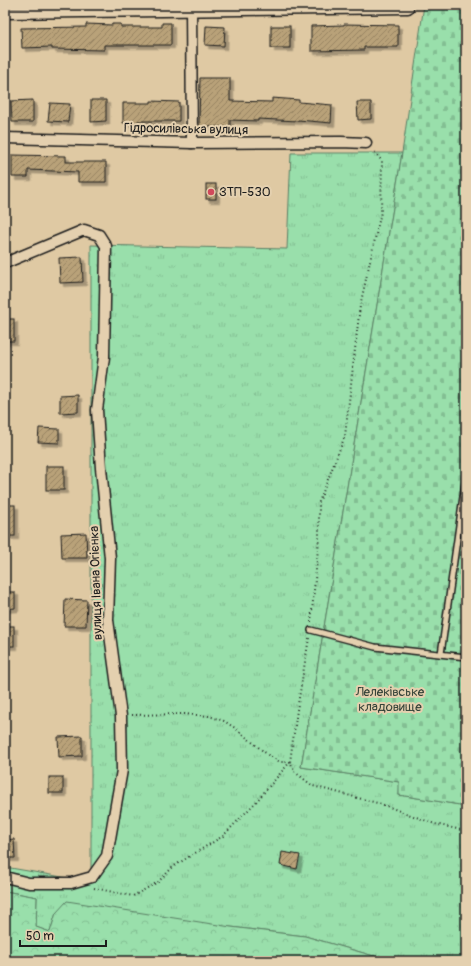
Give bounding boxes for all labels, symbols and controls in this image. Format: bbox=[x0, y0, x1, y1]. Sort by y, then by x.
street label: Гідросилівська вулиця bbox=[124, 120, 248, 138]
place label: ЗТП-530 bbox=[219, 184, 271, 200]
marker: ЗТП-530 bbox=[206, 187, 216, 197]
street label: вулиця Івана Огієнка bbox=[86, 526, 106, 640]
park label: Лелеківське кладовище bbox=[355, 684, 425, 715]
scale bar bbox=[20, 922, 106, 948]
text: 50 m bbox=[26, 929, 54, 944]

